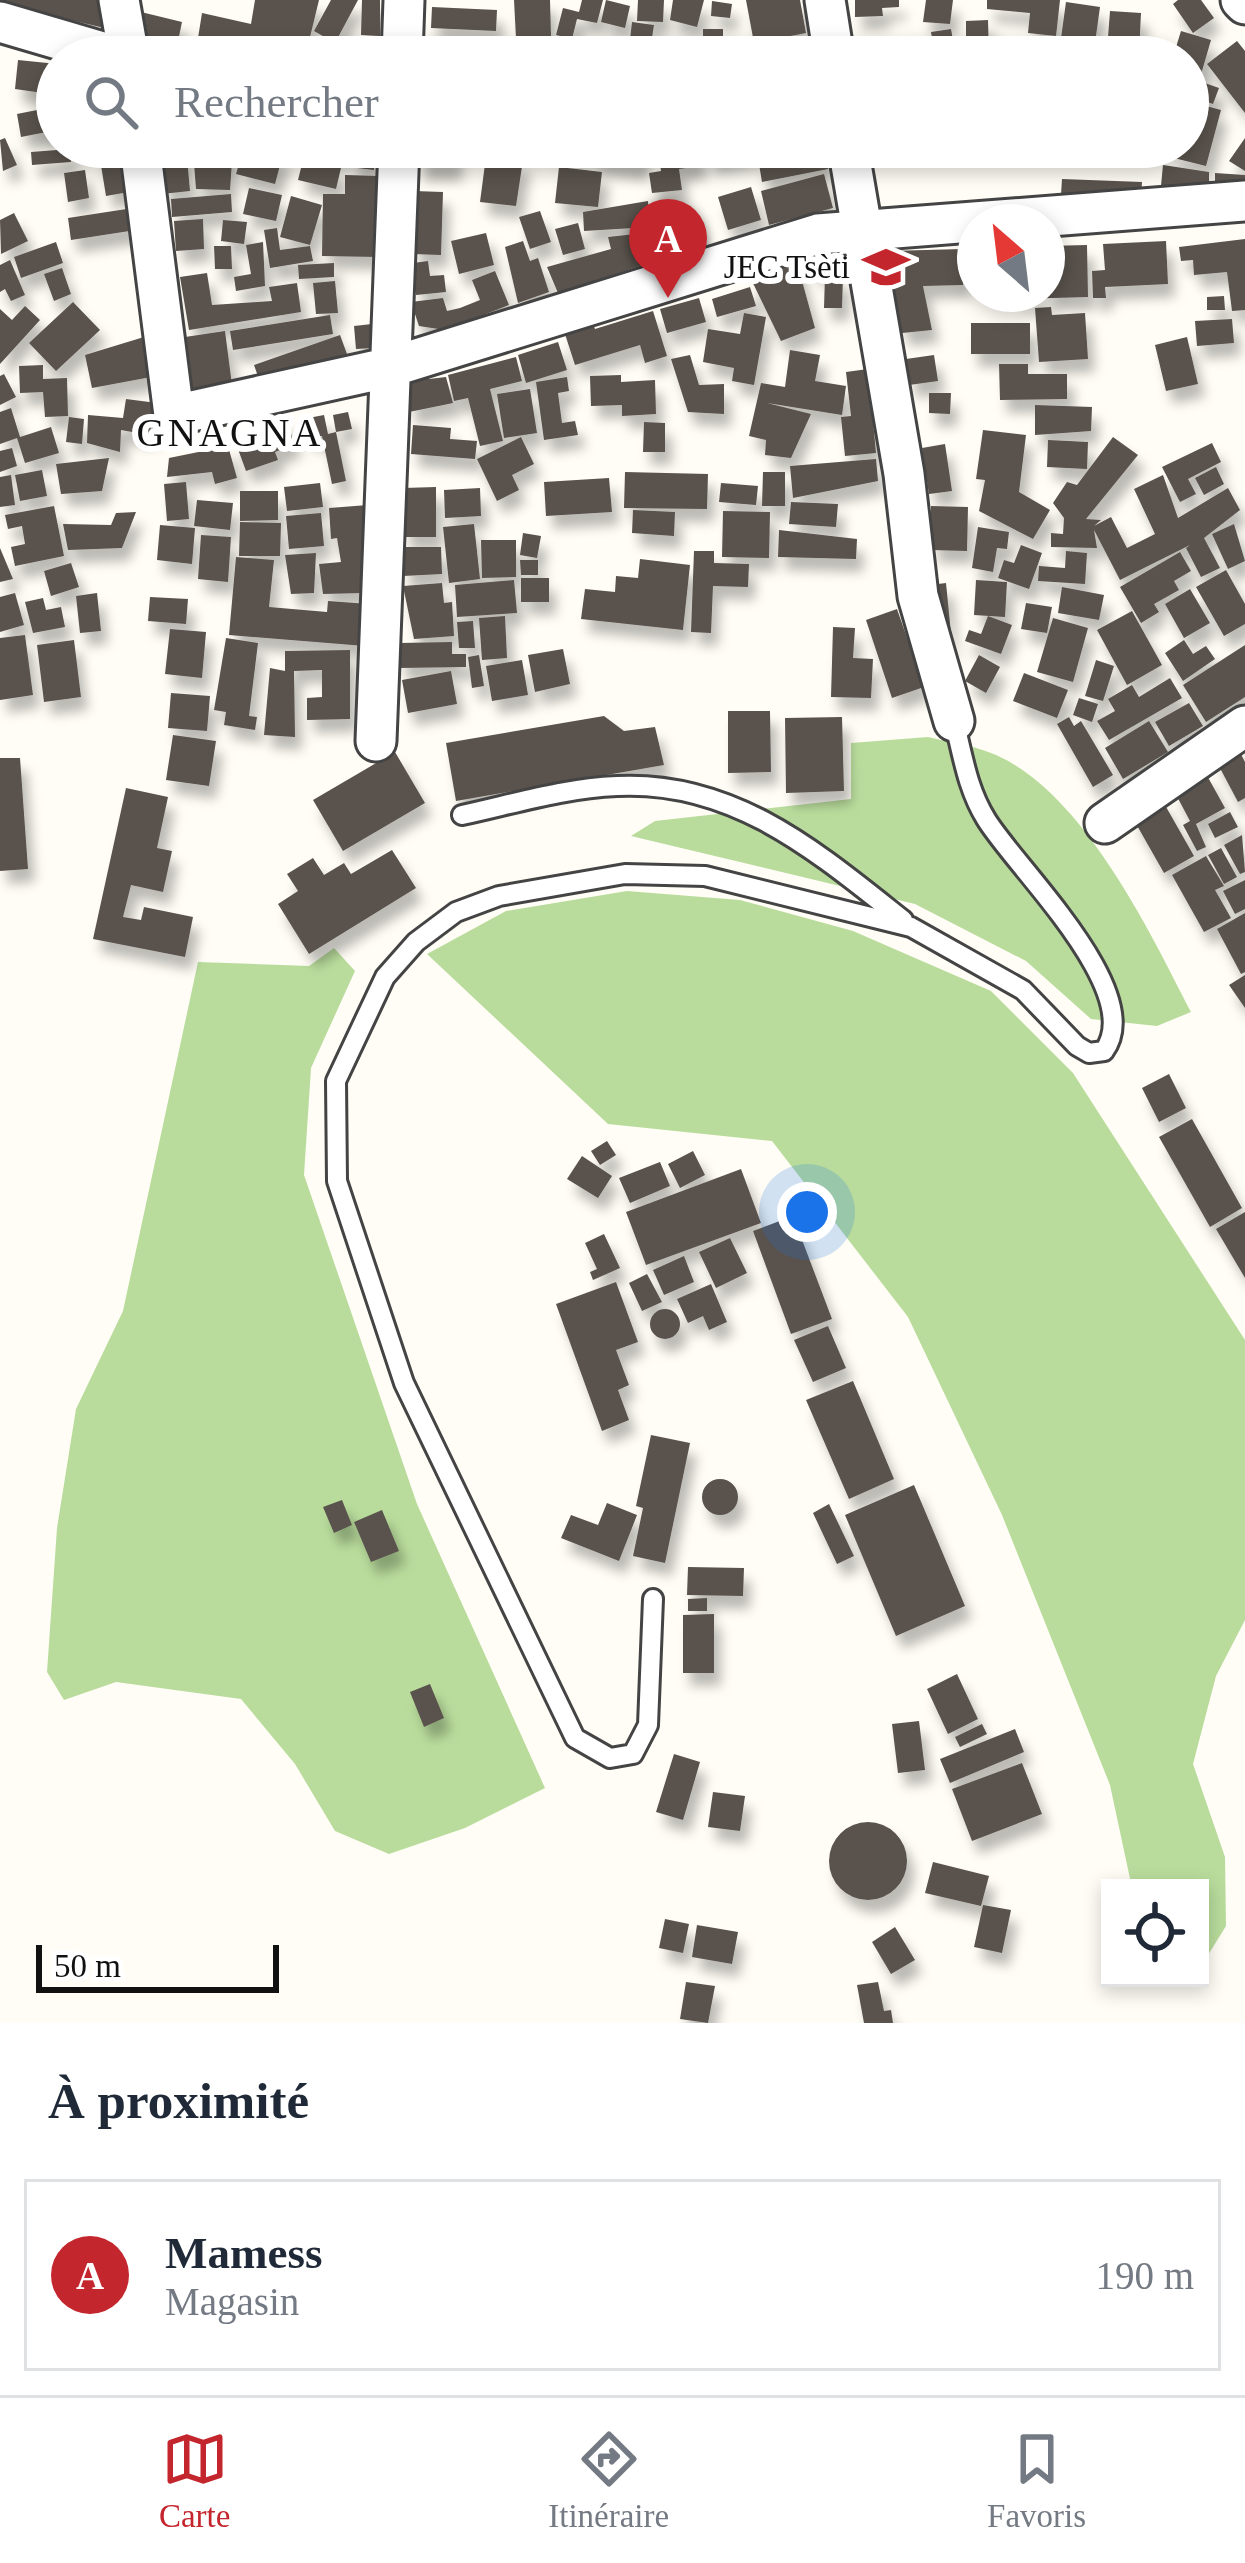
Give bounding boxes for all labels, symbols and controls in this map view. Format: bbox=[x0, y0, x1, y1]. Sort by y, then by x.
search box bbox=[36, 36, 1209, 168]
icon: search bbox=[78, 69, 144, 135]
text: Rechercher bbox=[174, 77, 379, 127]
pin: A bbox=[629, 199, 707, 298]
north arrow bbox=[957, 204, 1065, 312]
school or university icon: JEC Tsèti bbox=[861, 242, 911, 292]
place label: JEC Tsèti bbox=[724, 249, 850, 285]
district label: GNAGNA bbox=[137, 411, 324, 454]
your location bbox=[777, 1182, 837, 1242]
map controls bbox=[1101, 1879, 1209, 1987]
button: locate bbox=[1101, 1879, 1209, 1987]
scale bar bbox=[36, 1939, 279, 1992]
text: 50 m bbox=[54, 1948, 121, 1984]
text: À proximité bbox=[48, 2073, 309, 2129]
text: Mamess bbox=[165, 2228, 322, 2278]
text: A bbox=[76, 2254, 104, 2297]
text: 190 m bbox=[1095, 2254, 1194, 2297]
text: Magasin bbox=[165, 2280, 299, 2323]
tab: Carte bbox=[159, 2426, 230, 2535]
tab: Itinéraire bbox=[548, 2426, 669, 2535]
tab: Favoris bbox=[987, 2426, 1086, 2535]

